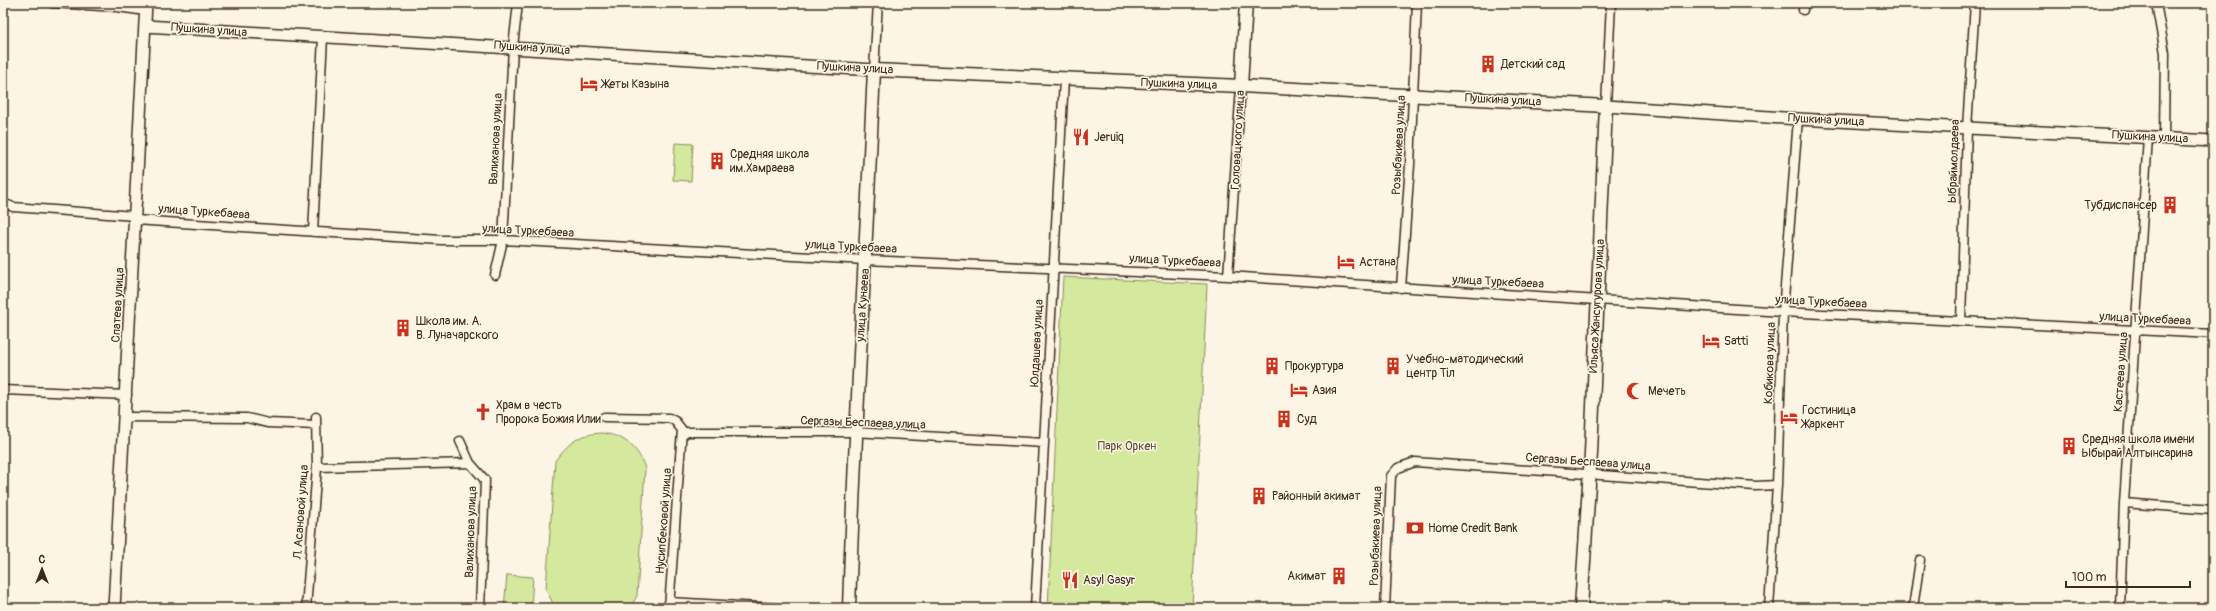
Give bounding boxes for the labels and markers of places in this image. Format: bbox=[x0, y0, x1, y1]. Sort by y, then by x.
building icon: Детский сад bbox=[1478, 54, 1498, 74]
place label: Детский сад bbox=[1500, 57, 1566, 72]
hotel icon: Жеты Казына bbox=[579, 74, 599, 94]
place label: Жеты Казына bbox=[600, 77, 669, 92]
restaurant icon: Jeruiq bbox=[1071, 127, 1091, 147]
place label: Jeruiq bbox=[1094, 130, 1124, 145]
place label: Средняя школа им.Хамраева bbox=[730, 147, 810, 176]
building icon: Средняя школа им.Хамраева bbox=[707, 151, 727, 171]
building icon: Тубдиспансер bbox=[2160, 195, 2180, 215]
place label: Тубдиспансер bbox=[2084, 198, 2157, 213]
hotel icon: Астана bbox=[1336, 252, 1356, 272]
place label: Астана bbox=[1359, 255, 1396, 270]
place label: Школа им. А. В. Луначарского bbox=[416, 314, 499, 343]
building icon: Школа им. А. В. Луначарского bbox=[393, 318, 413, 338]
hotel icon: Satti bbox=[1701, 331, 1721, 351]
place label: Satti bbox=[1724, 334, 1748, 349]
place label: Учебно-матодический центр Тіл bbox=[1406, 352, 1524, 381]
building icon: Прокуртура bbox=[1262, 356, 1282, 376]
building icon: Учебно-матодический центр Тіл bbox=[1383, 356, 1403, 376]
place label: Прокуртура bbox=[1285, 359, 1344, 374]
hotel icon: Азия bbox=[1289, 380, 1309, 400]
mosque icon: Мечеть bbox=[1625, 381, 1645, 401]
place label: Азия bbox=[1312, 383, 1337, 398]
place label: Мечеть bbox=[1648, 384, 1686, 399]
place label: Храм в честь Пророка Божия Илии bbox=[496, 398, 602, 427]
church icon: Храм в честь Пророка Божия Илии bbox=[473, 402, 493, 422]
place label: Гостиница Жаркент bbox=[1800, 403, 1856, 432]
hotel icon: Гостиница Жаркент bbox=[1779, 407, 1799, 427]
building icon: Суд bbox=[1274, 409, 1294, 429]
place label: Суд bbox=[1297, 412, 1318, 427]
place label: Средняя школа имени Ыбырай Алтынсарина bbox=[2082, 432, 2195, 461]
building icon: Средняя школа имени Ыбырай Алтынсарина bbox=[2059, 436, 2079, 456]
building icon: Районный акимат bbox=[1249, 486, 1269, 506]
place label: Районный акимат bbox=[1272, 489, 1360, 504]
bank icon: Home Credit Bank bbox=[1405, 518, 1425, 538]
place label: Home Credit Bank bbox=[1428, 521, 1518, 536]
building icon: Акимат bbox=[1329, 566, 1349, 586]
place label: Акимат bbox=[1287, 569, 1326, 584]
restaurant icon: Asyl Gasyr bbox=[1060, 570, 1080, 590]
place label: Asyl Gasyr bbox=[1083, 573, 1136, 588]

